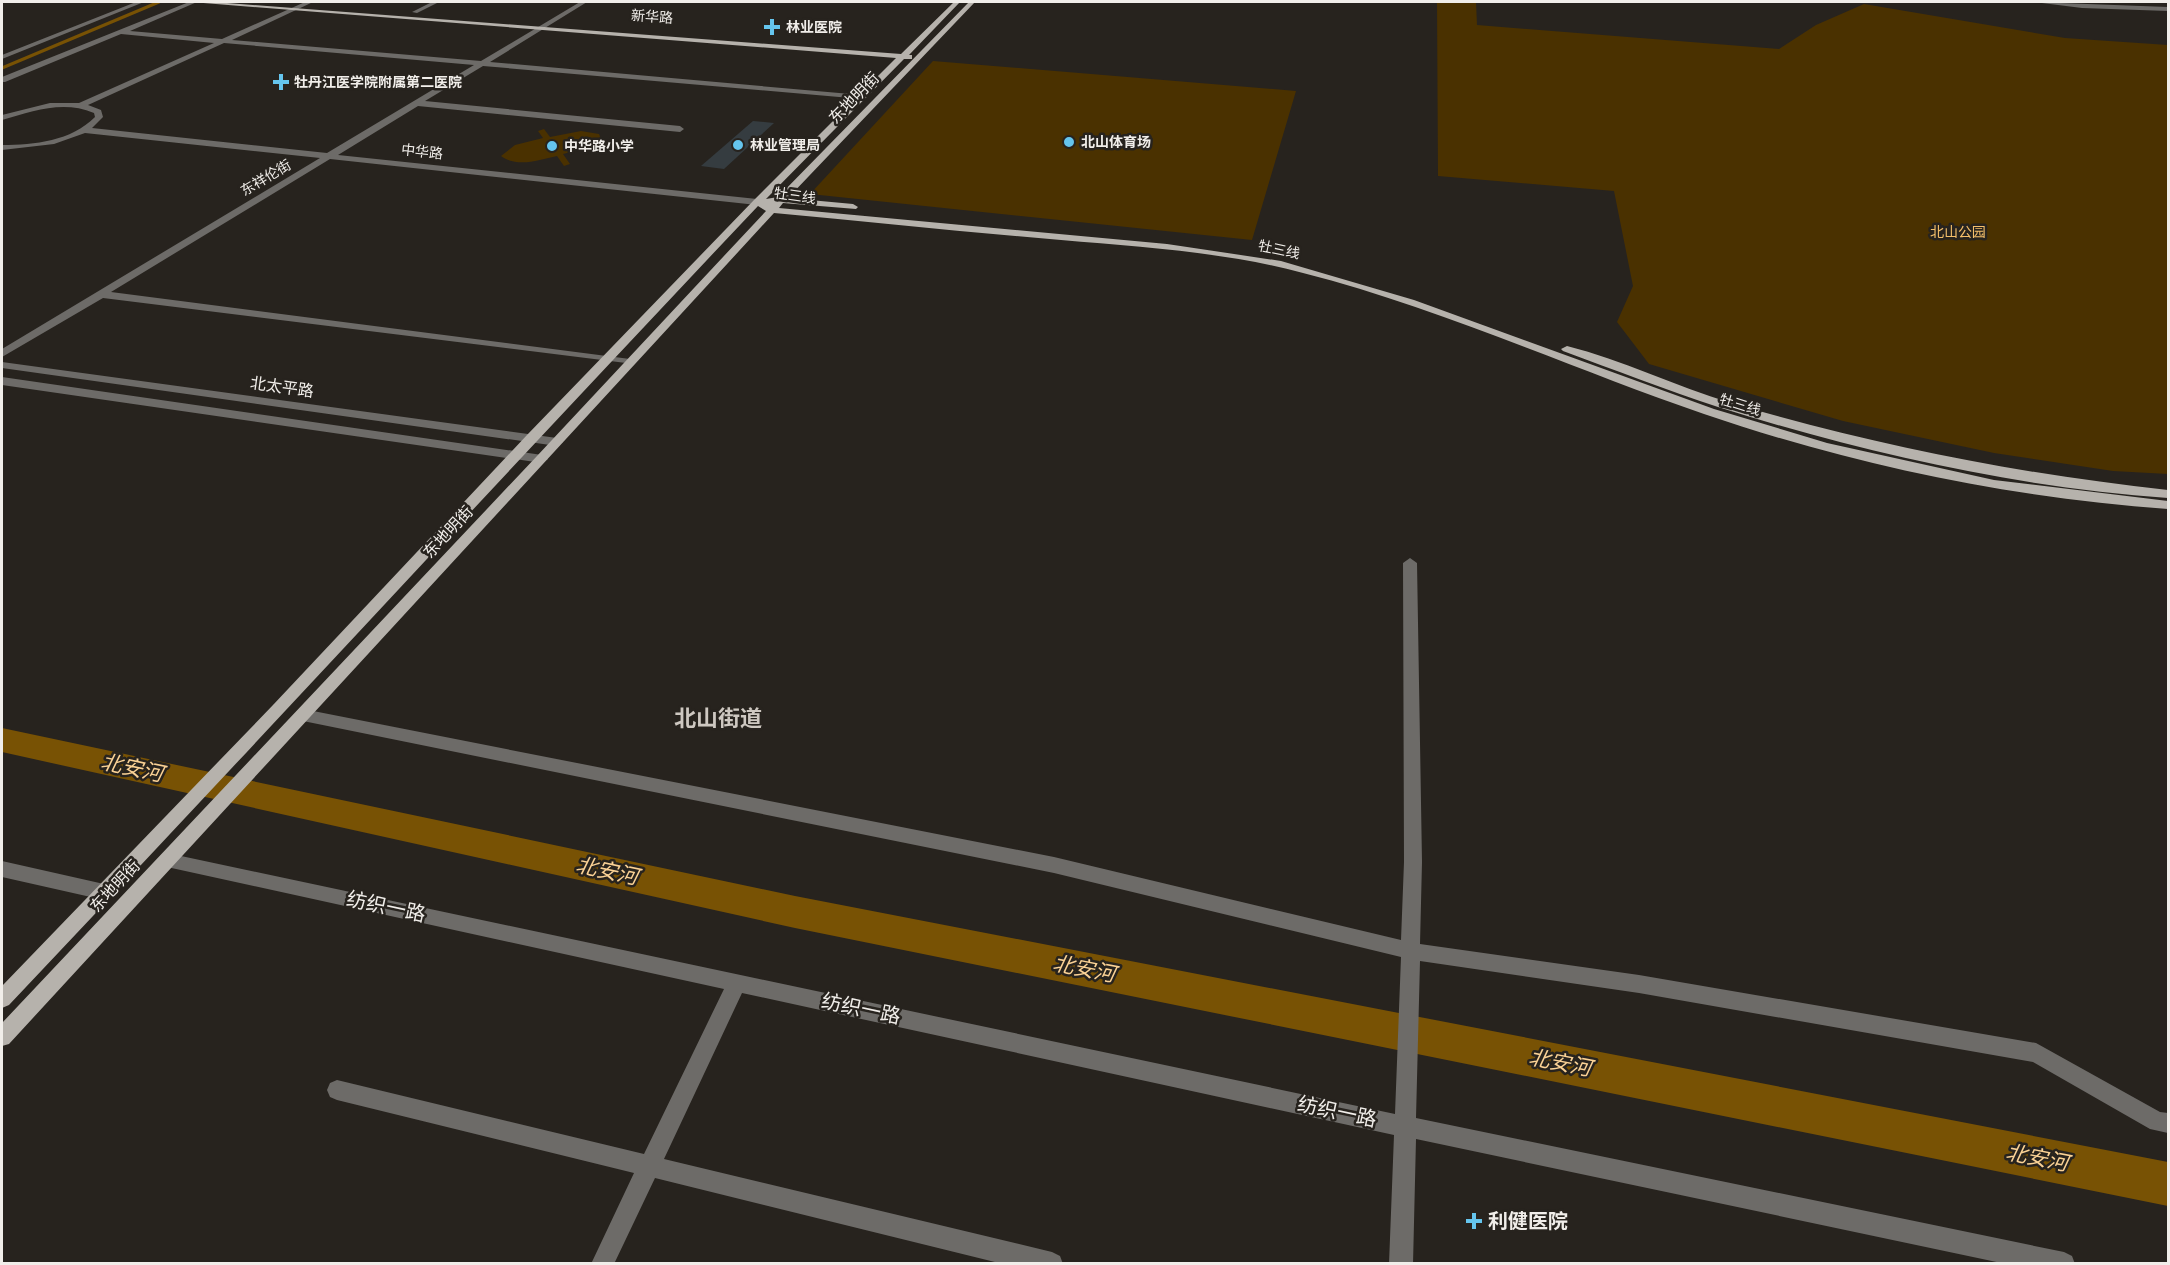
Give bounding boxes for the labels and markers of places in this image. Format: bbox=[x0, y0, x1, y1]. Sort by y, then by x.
marker: 林业医院 bbox=[763, 18, 781, 36]
place label: 林业医院 bbox=[786, 19, 842, 36]
marker: 牡丹江医学院附属第二医院 bbox=[272, 73, 290, 91]
place label: 牡丹江医学院附属第二医院 bbox=[294, 74, 462, 91]
place label: 北山体育场 bbox=[1081, 134, 1151, 151]
marker: 北山体育场 bbox=[1062, 135, 1076, 149]
place label: 林业管理局 bbox=[750, 137, 820, 154]
place label: 中华路小学 bbox=[564, 138, 634, 155]
marker: 林业管理局 bbox=[731, 138, 745, 152]
marker: 中华路小学 bbox=[545, 139, 559, 153]
place label: 利健医院 bbox=[1488, 1210, 1568, 1233]
marker: 利健医院 bbox=[1465, 1212, 1483, 1230]

